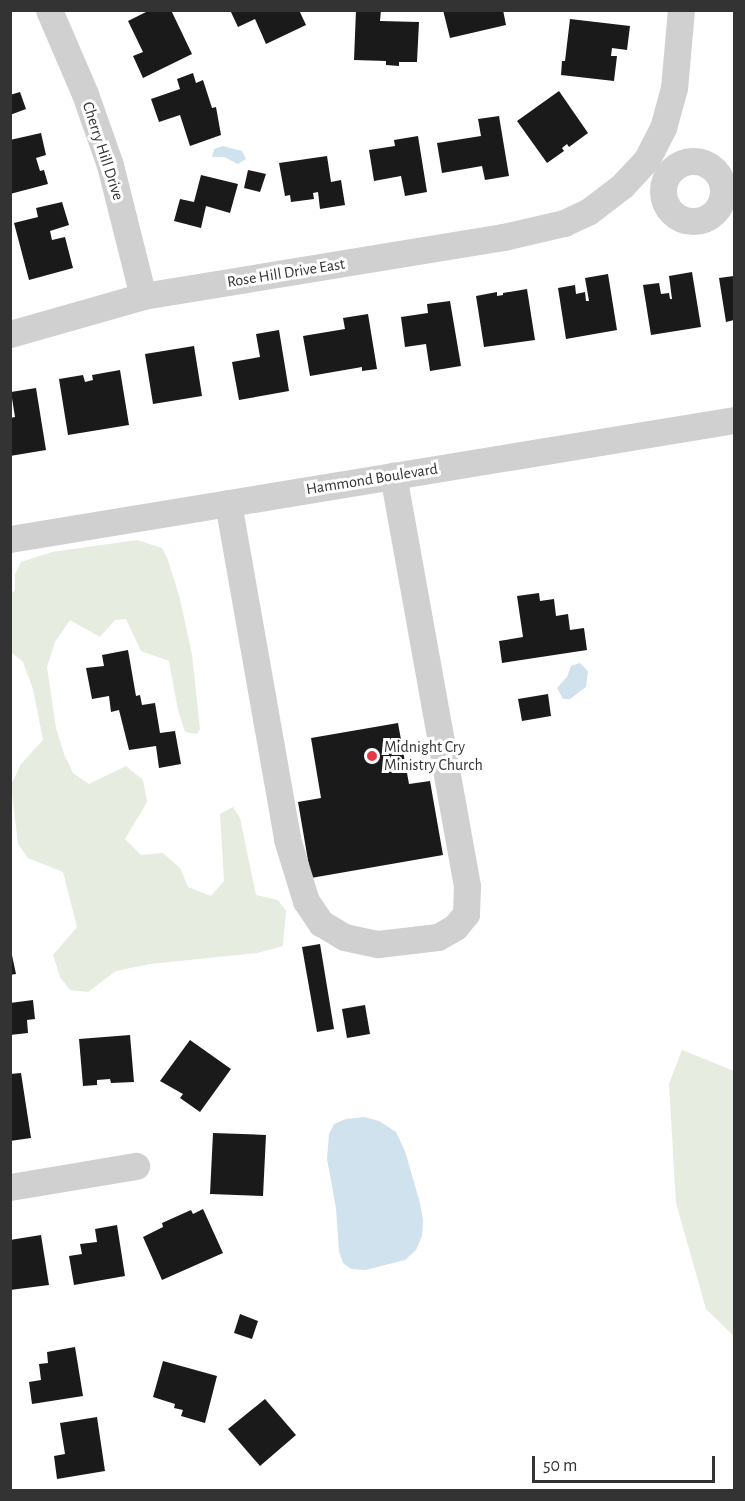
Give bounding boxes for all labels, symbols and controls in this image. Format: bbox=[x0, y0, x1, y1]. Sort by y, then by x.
street label: Cherry Hill Drive bbox=[78, 99, 128, 203]
street label: Rose Hill Drive East bbox=[226, 254, 346, 292]
street label: Hammond Boulevard bbox=[305, 459, 439, 499]
place label: Midnight Cry Ministry Church bbox=[384, 737, 483, 775]
marker: Midnight Cry Ministry Church bbox=[365, 749, 379, 763]
scale bar bbox=[535, 1444, 718, 1482]
text: 50 m bbox=[543, 1457, 577, 1475]

